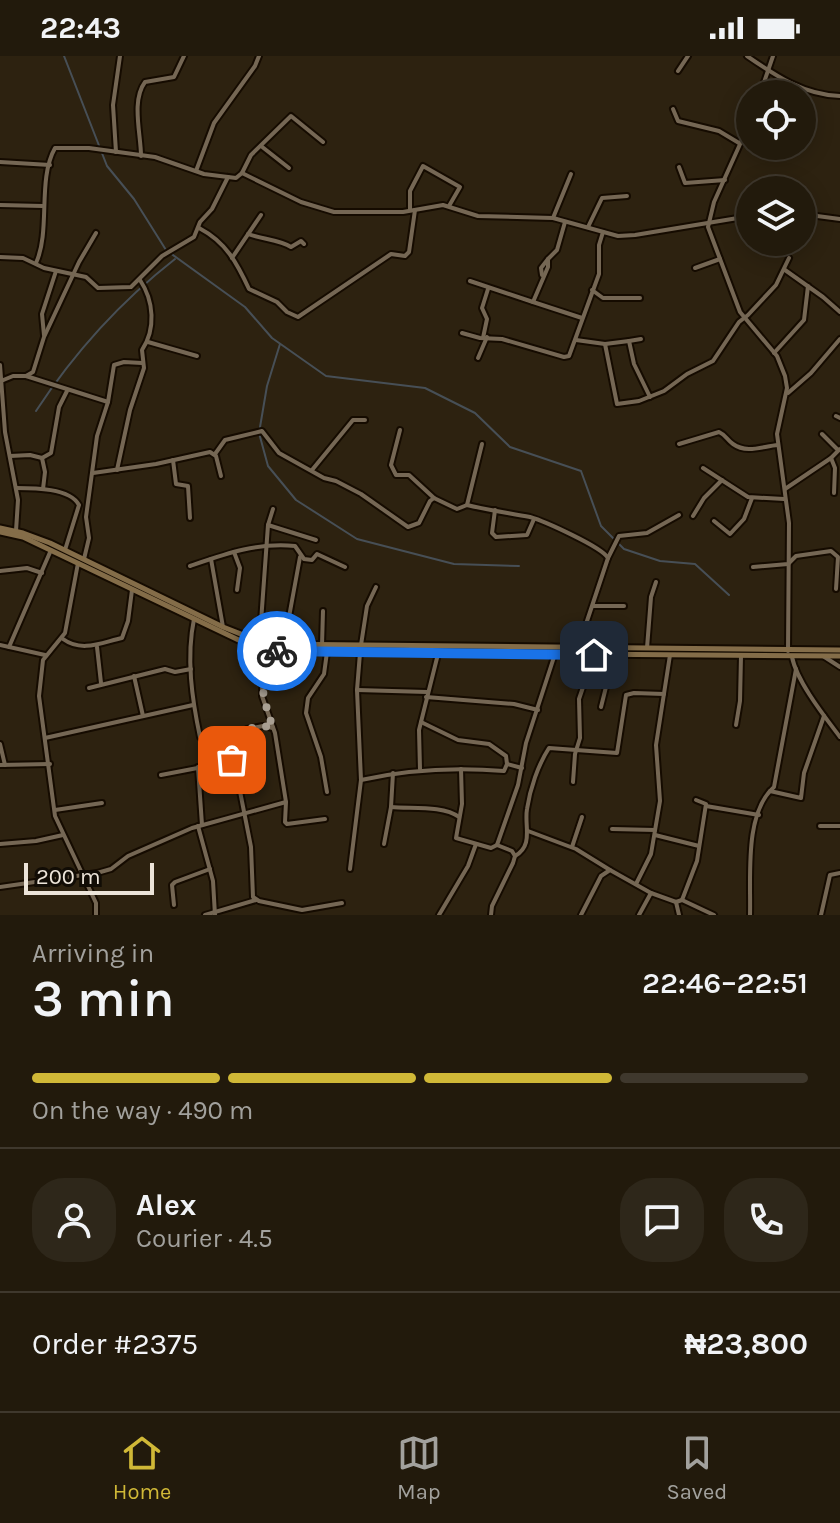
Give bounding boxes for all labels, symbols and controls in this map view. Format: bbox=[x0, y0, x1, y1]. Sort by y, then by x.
text: 22:43 bbox=[40, 10, 121, 46]
map controls bbox=[736, 80, 816, 256]
button: locate bbox=[736, 80, 816, 160]
button: layers bbox=[736, 176, 816, 256]
courier bbox=[237, 611, 317, 691]
pin bbox=[560, 621, 628, 689]
icon: bike bbox=[255, 629, 299, 673]
icon: home bbox=[572, 633, 616, 677]
pin bbox=[198, 726, 266, 794]
icon: bag bbox=[210, 738, 254, 782]
scale bar bbox=[24, 859, 154, 895]
text: 200 m bbox=[36, 864, 101, 890]
text: Arriving in bbox=[32, 938, 154, 969]
text: 22:46–22:51 bbox=[642, 965, 808, 1001]
text: 3 min bbox=[32, 968, 175, 1029]
text: On the way · 490 m bbox=[32, 1095, 253, 1126]
button: person bbox=[32, 1178, 116, 1262]
button: chat bbox=[620, 1178, 704, 1262]
button: phone bbox=[724, 1178, 808, 1262]
text: Alex bbox=[136, 1187, 196, 1223]
text: Courier · 4.5 bbox=[136, 1223, 273, 1254]
text: Order #2375 bbox=[32, 1326, 198, 1362]
text: ₦23,800 bbox=[685, 1326, 808, 1362]
tab: Home bbox=[113, 1431, 171, 1505]
tab: Map bbox=[397, 1431, 441, 1505]
tab: Saved bbox=[666, 1431, 727, 1505]

